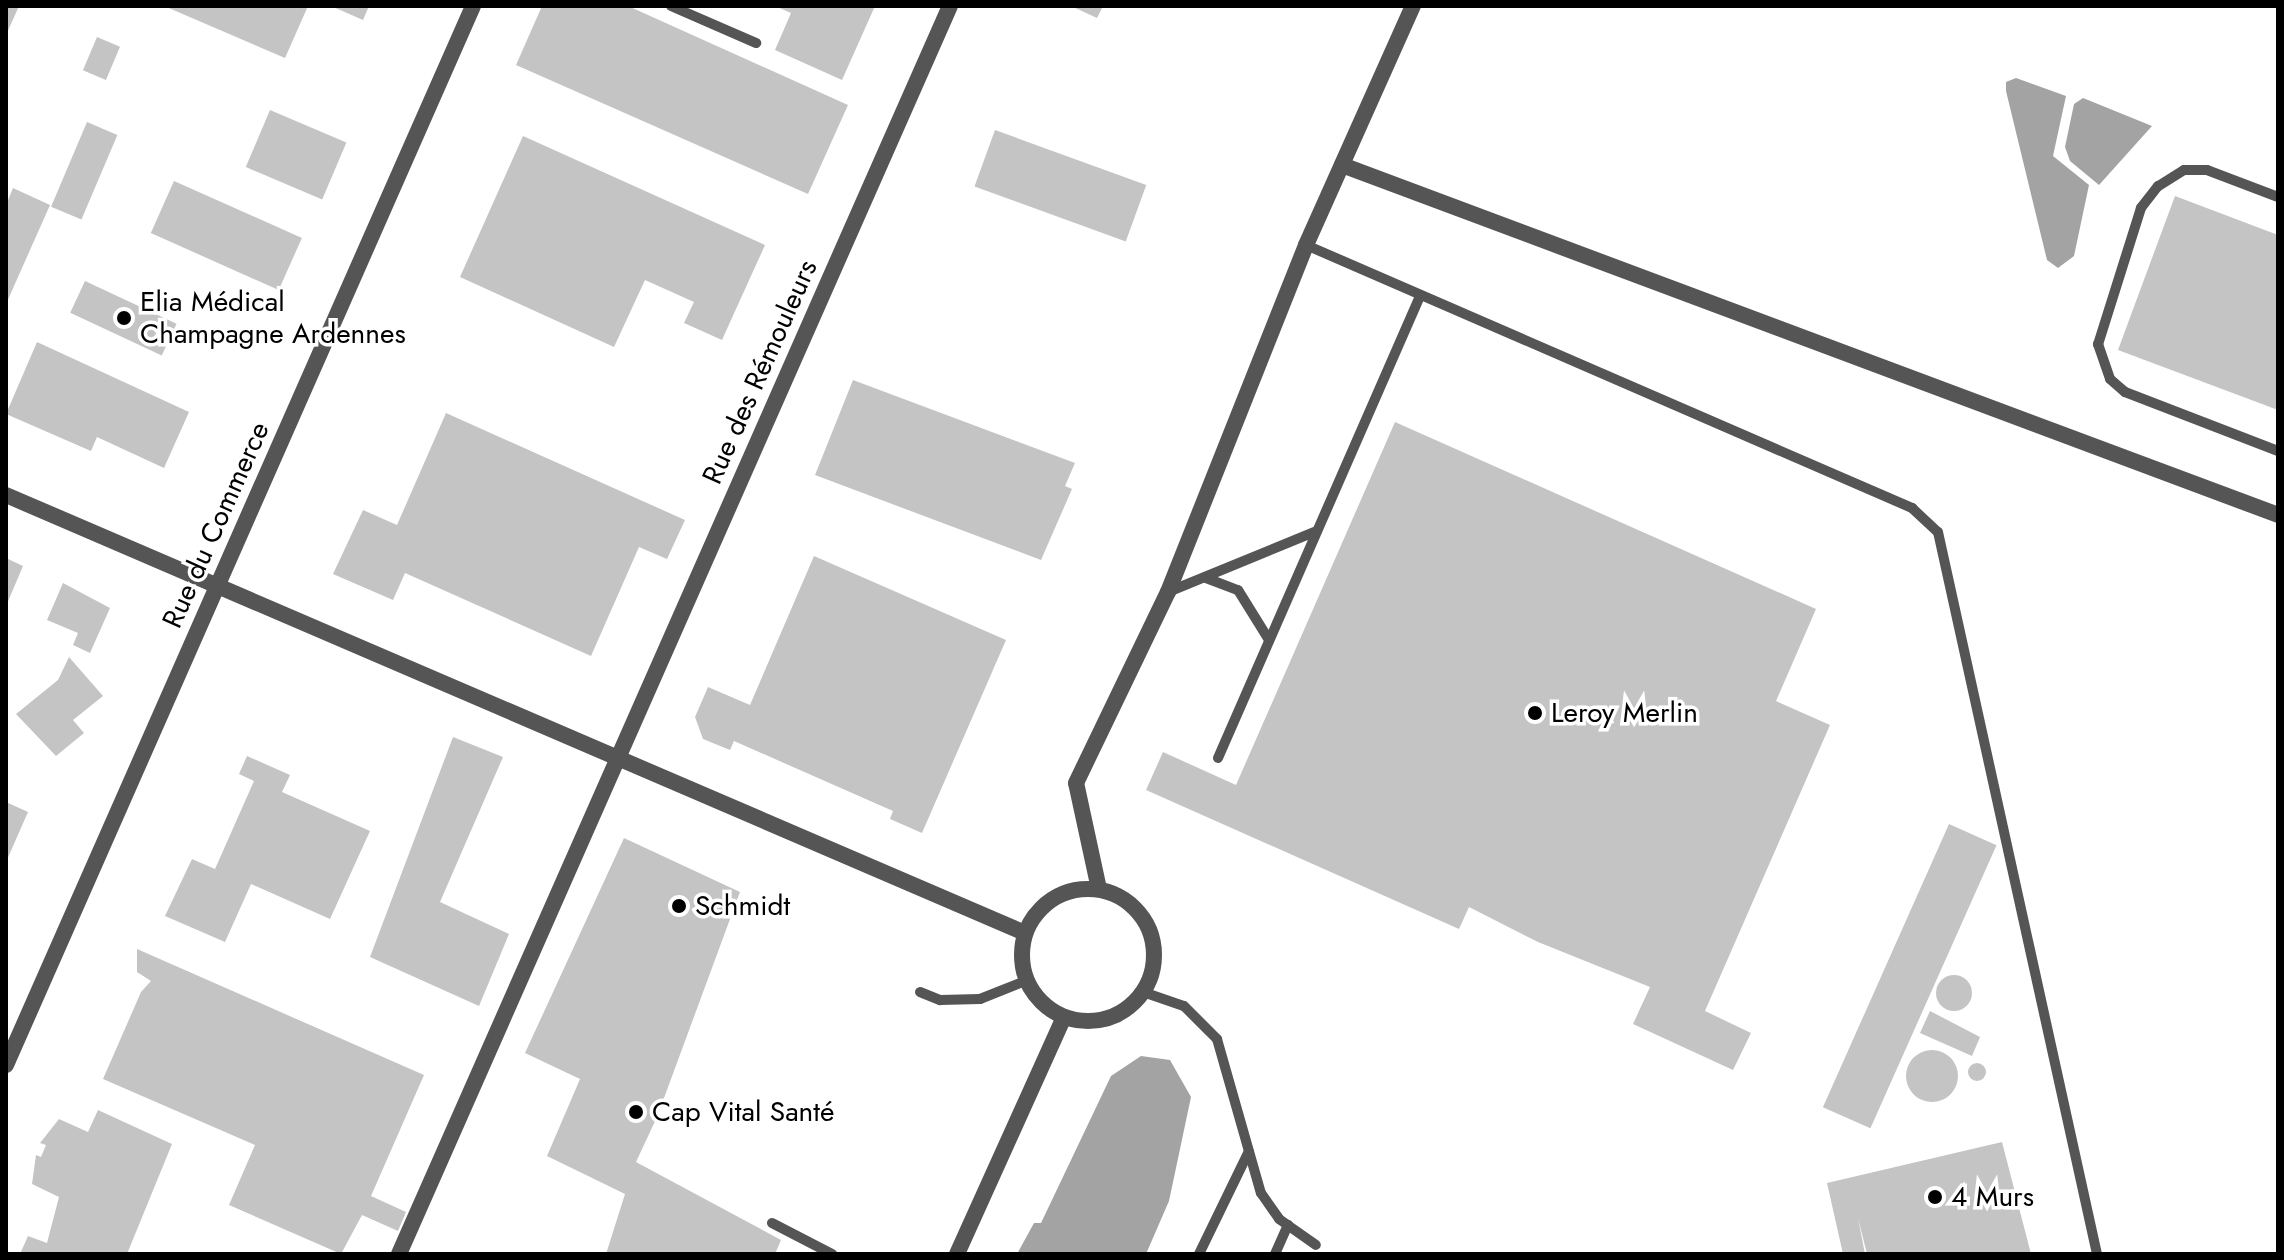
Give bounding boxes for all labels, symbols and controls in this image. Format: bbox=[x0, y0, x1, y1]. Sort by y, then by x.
street label: Rue des Rémouleurs bbox=[696, 255, 824, 489]
place label: Elia Médical Champagne Ardennes bbox=[140, 285, 406, 351]
marker: Elia Médical Champagne Ardennes bbox=[115, 309, 133, 327]
street label: Rue du Commerce bbox=[156, 417, 276, 633]
place label: Leroy Merlin bbox=[1551, 696, 1698, 730]
marker: Leroy Merlin bbox=[1526, 704, 1544, 722]
place label: Schmidt bbox=[695, 889, 790, 923]
marker: Schmidt bbox=[670, 897, 688, 915]
place label: Cap Vital Santé bbox=[652, 1095, 834, 1129]
marker: Cap Vital Santé bbox=[627, 1103, 645, 1121]
place label: 4 Murs bbox=[1951, 1180, 2034, 1214]
marker: 4 Murs bbox=[1926, 1188, 1944, 1206]

